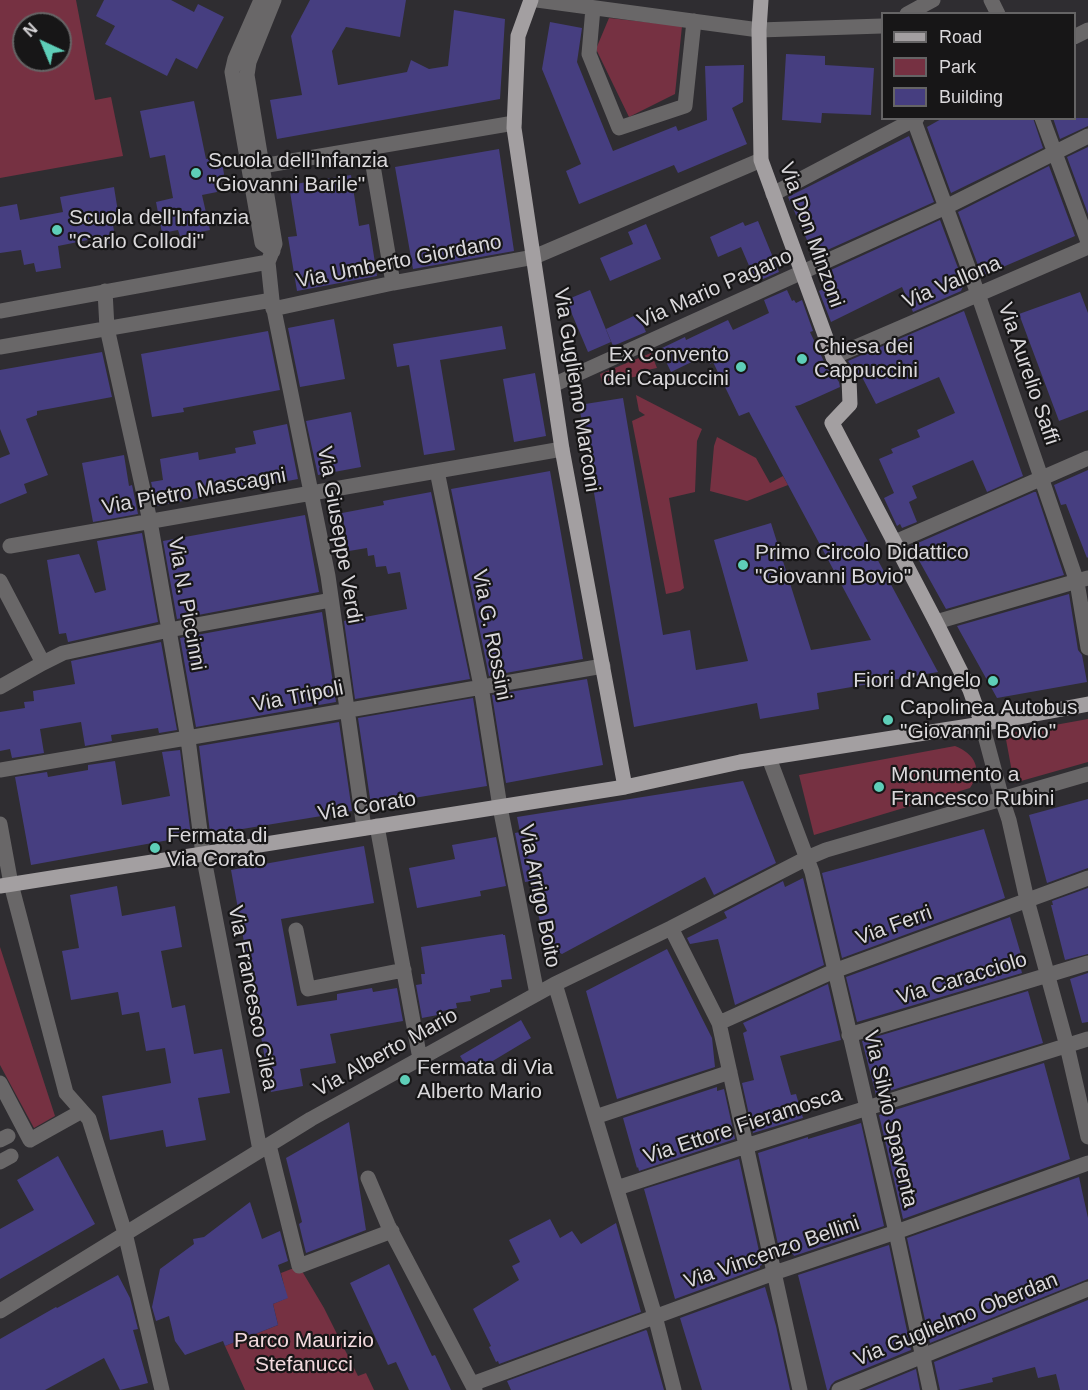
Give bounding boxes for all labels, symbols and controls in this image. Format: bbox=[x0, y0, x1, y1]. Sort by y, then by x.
north arrow bbox=[12, 12, 72, 72]
legend bbox=[881, 12, 1076, 120]
text: N bbox=[20, 20, 41, 40]
text: Road bbox=[939, 27, 982, 47]
text: Park bbox=[939, 57, 976, 77]
text: Building bbox=[939, 87, 1003, 107]
place label: Scuola dell'Infanzia "Giovanni Barile" bbox=[208, 148, 388, 198]
street label: Via Don Minzoni bbox=[773, 159, 849, 311]
marker: Scuola dell'Infanzia "Giovanni Barile" bbox=[189, 166, 203, 180]
place label: Scuola dell'Infanzia "Carlo Collodi" bbox=[69, 205, 249, 255]
marker: Scuola dell'Infanzia "Carlo Collodi" bbox=[50, 223, 64, 237]
street label: Via Umberto Giordano bbox=[294, 230, 504, 294]
street label: Via Mario Pagano bbox=[634, 244, 796, 334]
street label: Via Vallona bbox=[899, 251, 1005, 315]
street label: Via Gugliemo Marconi bbox=[547, 286, 605, 494]
street label: Via Aurelio Saffi bbox=[992, 300, 1064, 448]
place label: Chiesa dei Cappuccini bbox=[814, 334, 918, 384]
place label: Ex Convento dei Capuccini bbox=[603, 342, 729, 392]
marker: Chiesa dei Cappuccini bbox=[795, 352, 809, 366]
marker: Ex Convento dei Capuccini bbox=[734, 360, 748, 374]
street label: Via Giuseppe Verdi bbox=[311, 444, 367, 626]
street label: Via Pietro Mascagni bbox=[100, 463, 288, 521]
street label: Via N. Piccinni bbox=[162, 535, 210, 673]
place label: Primo Circolo Didattico "Giovanni Bovio" bbox=[755, 540, 969, 590]
marker: Primo Circolo Didattico "Giovanni Bovio" bbox=[736, 558, 750, 572]
street label: Via G. Rossini bbox=[466, 567, 516, 703]
place label: Fiori d'Angelo bbox=[853, 668, 981, 694]
marker: Fiori d'Angelo bbox=[986, 674, 1000, 688]
street label: Via Tripoli bbox=[250, 676, 346, 718]
place label: Capolinea Autobus "Giovanni Bovio" bbox=[900, 695, 1077, 745]
marker: Capolinea Autobus "Giovanni Bovio" bbox=[881, 713, 895, 727]
place label: Monumento a Francesco Rubini bbox=[891, 762, 1054, 812]
marker: Monumento a Francesco Rubini bbox=[872, 780, 886, 794]
street label: Via Corato bbox=[316, 787, 418, 827]
street label: Via Arrigo Boito bbox=[513, 822, 565, 970]
place label: Fermata di Via Corato bbox=[167, 823, 267, 873]
marker: Fermata di Via Corato bbox=[148, 841, 162, 855]
street label: Via Ferri bbox=[853, 901, 935, 951]
street label: Via Francesco Cilea bbox=[222, 904, 282, 1092]
street label: Via Caracciolo bbox=[894, 947, 1030, 1011]
street label: Via Alberto Mario bbox=[310, 1003, 462, 1103]
street label: Via Silvio Spaventa bbox=[857, 1028, 923, 1210]
place label: Fermata di Via Alberto Mario bbox=[417, 1055, 553, 1105]
marker: Fermata di Via Alberto Mario bbox=[398, 1073, 412, 1087]
street label: Via Ettore Fieramosca bbox=[640, 1082, 846, 1170]
street label: Via Vincenzo Bellini bbox=[681, 1211, 863, 1295]
street label: Via Guglielmo Oberdan bbox=[850, 1268, 1062, 1372]
park label: Parco Maurizio Stefanucci bbox=[234, 1328, 374, 1378]

